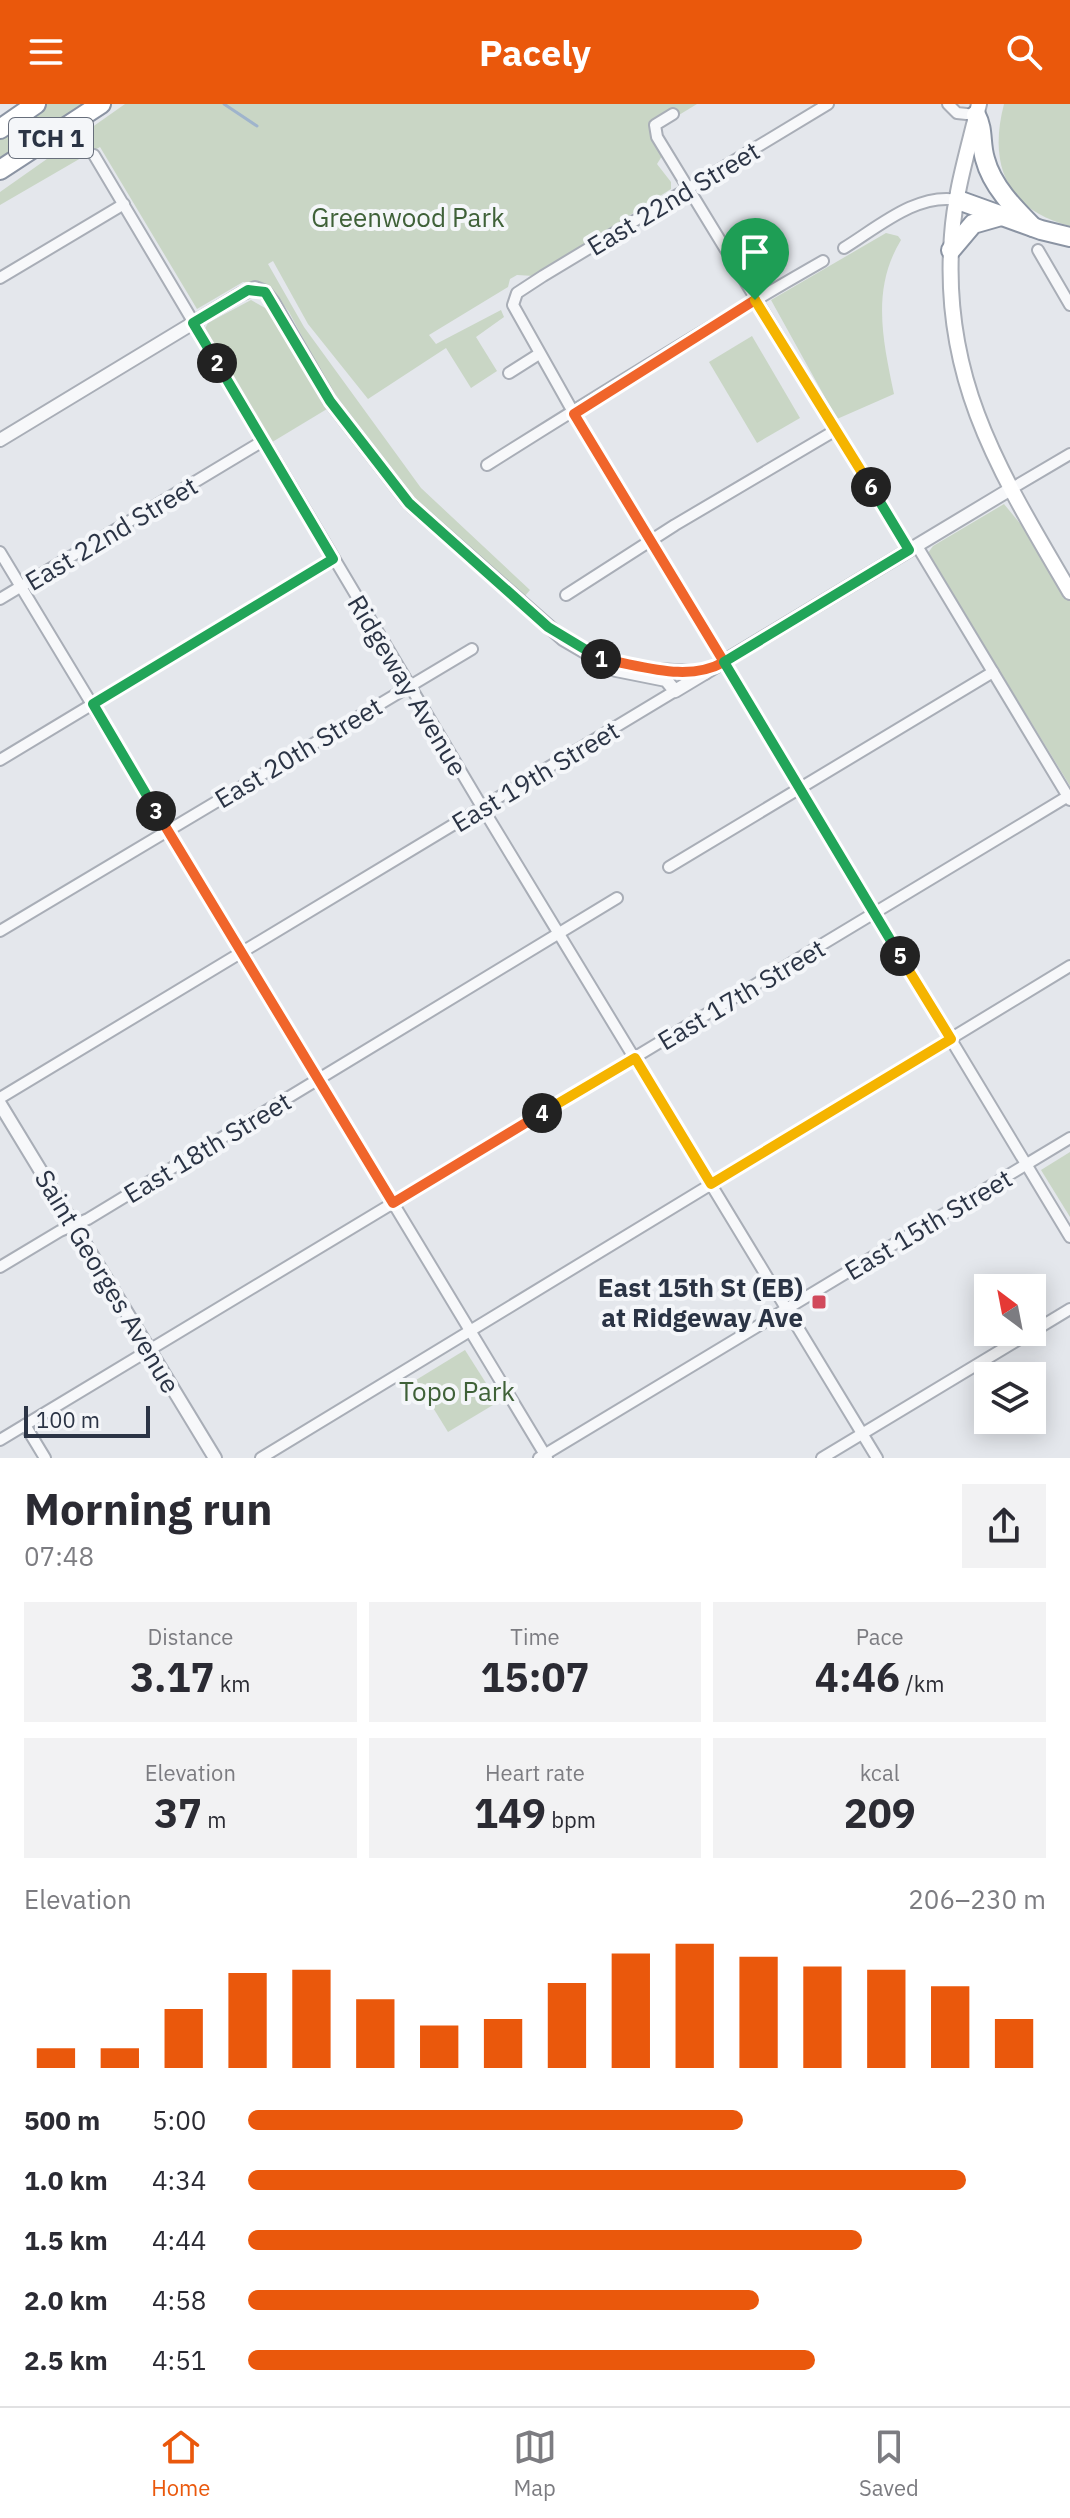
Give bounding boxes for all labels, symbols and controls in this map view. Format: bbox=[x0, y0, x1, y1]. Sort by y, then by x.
text: Pacely bbox=[479, 29, 591, 76]
icon: menu bbox=[24, 30, 68, 74]
icon: search bbox=[1002, 30, 1046, 74]
road number: TCH 1 bbox=[9, 118, 93, 158]
street label: East 22nd Street bbox=[581, 133, 765, 263]
park label: Greenwood Park bbox=[311, 200, 505, 234]
pin bbox=[721, 218, 789, 300]
icon: arrive bbox=[733, 230, 777, 274]
pin: 2 bbox=[197, 343, 237, 383]
text: 2 bbox=[210, 348, 224, 377]
pin: 6 bbox=[851, 467, 891, 507]
street label: East 22nd Street bbox=[19, 468, 203, 598]
text: 6 bbox=[864, 472, 878, 501]
street label: Ridgeway Avenue bbox=[341, 588, 475, 782]
pin: 1 bbox=[581, 639, 621, 679]
text: 1 bbox=[594, 644, 608, 673]
street label: East 20th Street bbox=[208, 689, 388, 815]
street label: East 19th Street bbox=[445, 713, 625, 839]
pin: 3 bbox=[136, 791, 176, 831]
text: 3 bbox=[149, 796, 163, 825]
street label: East 17th Street bbox=[651, 931, 831, 1057]
pin: 5 bbox=[880, 936, 920, 976]
text: 5 bbox=[893, 941, 907, 970]
street label: East 18th Street bbox=[117, 1084, 297, 1210]
pin: 4 bbox=[522, 1093, 562, 1133]
text: 4 bbox=[535, 1098, 549, 1127]
street label: East 15th Street bbox=[838, 1161, 1018, 1287]
street label: Saint Georges Avenue bbox=[28, 1163, 188, 1399]
place label: East 15th St (EB) at Ridgeway Ave bbox=[598, 1270, 803, 1334]
north arrow bbox=[974, 1274, 1046, 1346]
map controls bbox=[974, 1274, 1046, 1434]
marker: East 15th St (EB) at Ridgeway Ave bbox=[810, 1293, 828, 1311]
button: layers bbox=[974, 1362, 1046, 1434]
park label: Topo Park bbox=[399, 1374, 515, 1408]
scale bar bbox=[24, 1402, 150, 1438]
text: 100 m bbox=[36, 1405, 100, 1434]
text: Morning run bbox=[24, 1480, 273, 1537]
button: share bbox=[962, 1484, 1046, 1568]
text: 07:48 bbox=[24, 1539, 94, 1573]
text: Distance bbox=[147, 1622, 233, 1651]
text: Time bbox=[510, 1622, 560, 1651]
text: Pace bbox=[856, 1622, 904, 1651]
text: 3.17 bbox=[130, 1651, 215, 1703]
text: 15:07 bbox=[480, 1651, 590, 1703]
text: 4:46 bbox=[815, 1651, 900, 1703]
text: km bbox=[215, 1669, 251, 1698]
text: /km bbox=[900, 1669, 944, 1698]
text: Elevation bbox=[145, 1758, 236, 1787]
text: Heart rate bbox=[485, 1758, 585, 1787]
text: kcal bbox=[860, 1758, 900, 1787]
text: 37 bbox=[154, 1787, 202, 1839]
text: 149 bbox=[474, 1787, 546, 1839]
text: 209 bbox=[844, 1787, 916, 1839]
text: m bbox=[202, 1805, 227, 1834]
text: bpm bbox=[546, 1805, 596, 1834]
text: Elevation bbox=[24, 1882, 132, 1916]
text: 206–230 m bbox=[908, 1882, 1046, 1916]
text: 500 m bbox=[24, 2103, 100, 2137]
text: 5:00 bbox=[152, 2103, 206, 2137]
text: 1.0 km bbox=[24, 2163, 108, 2197]
text: 4:34 bbox=[152, 2163, 206, 2197]
text: 1.5 km bbox=[24, 2223, 108, 2257]
text: 4:44 bbox=[152, 2223, 206, 2257]
text: 2.0 km bbox=[24, 2283, 108, 2317]
text: 4:58 bbox=[152, 2283, 206, 2317]
text: 2.5 km bbox=[24, 2343, 108, 2377]
text: 4:51 bbox=[152, 2343, 206, 2377]
tab: Home bbox=[151, 2425, 210, 2502]
tab: Map bbox=[513, 2425, 557, 2502]
tab: Saved bbox=[859, 2425, 919, 2502]

